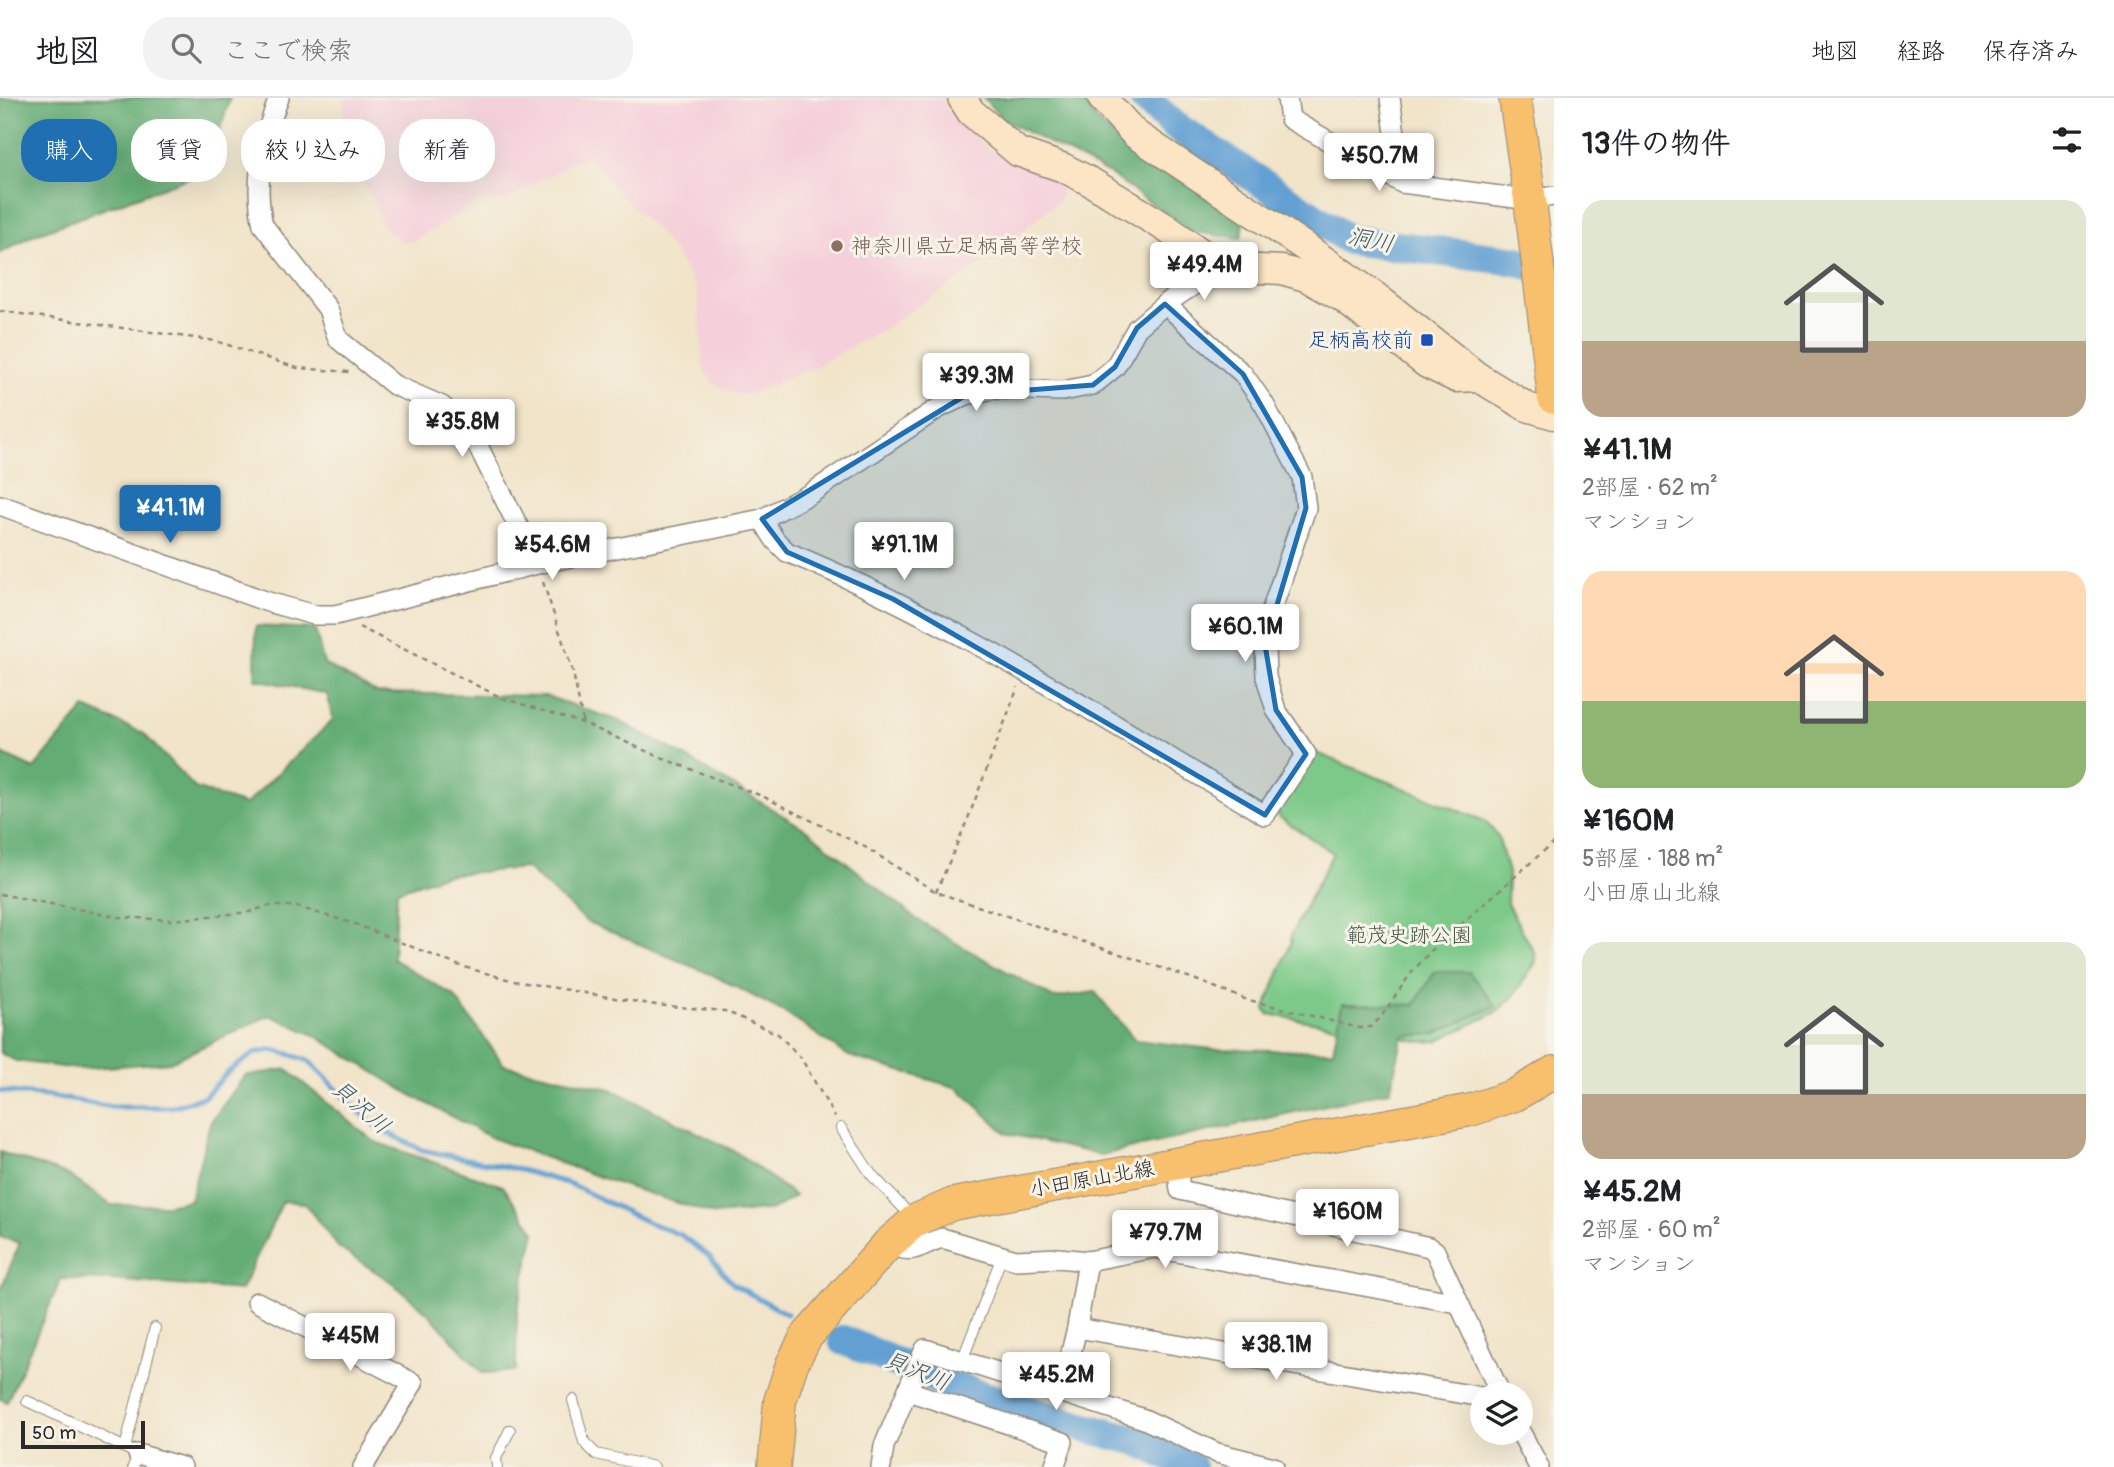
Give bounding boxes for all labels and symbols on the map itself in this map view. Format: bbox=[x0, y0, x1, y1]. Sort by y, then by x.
pin: ¥50.7M bbox=[1322, 134, 1436, 193]
water label: 洞川 bbox=[1345, 221, 1397, 259]
place label: 神奈川県立足柄高等学校 bbox=[851, 233, 1082, 260]
marker: 神奈川県立足柄高等学校 bbox=[829, 238, 845, 254]
pin: ¥49.4M bbox=[1147, 242, 1261, 302]
place label: 足柄高校前 bbox=[1308, 327, 1413, 354]
marker: 足柄高校前 bbox=[1419, 332, 1435, 348]
pin: ¥39.3M bbox=[919, 354, 1033, 413]
pin: ¥35.8M bbox=[405, 400, 519, 459]
pin: ¥41.1M bbox=[113, 486, 227, 545]
pin: ¥54.6M bbox=[495, 522, 609, 582]
pin: ¥91.1M bbox=[847, 522, 961, 582]
pin: ¥60.1M bbox=[1188, 604, 1302, 664]
park label: 範茂史跡公園 bbox=[1346, 922, 1472, 949]
water label: 貝沢川 bbox=[325, 1073, 397, 1141]
street label: 小田原山北線 bbox=[1028, 1155, 1156, 1203]
pin: ¥160M bbox=[1298, 1190, 1396, 1249]
pin: ¥79.7M bbox=[1108, 1210, 1222, 1270]
pin: ¥45M bbox=[309, 1314, 391, 1373]
pin: ¥38.1M bbox=[1219, 1322, 1333, 1382]
water label: 貝沢川 bbox=[880, 1345, 954, 1397]
pin: ¥45.2M bbox=[999, 1352, 1113, 1412]
scale bar bbox=[21, 1418, 145, 1450]

